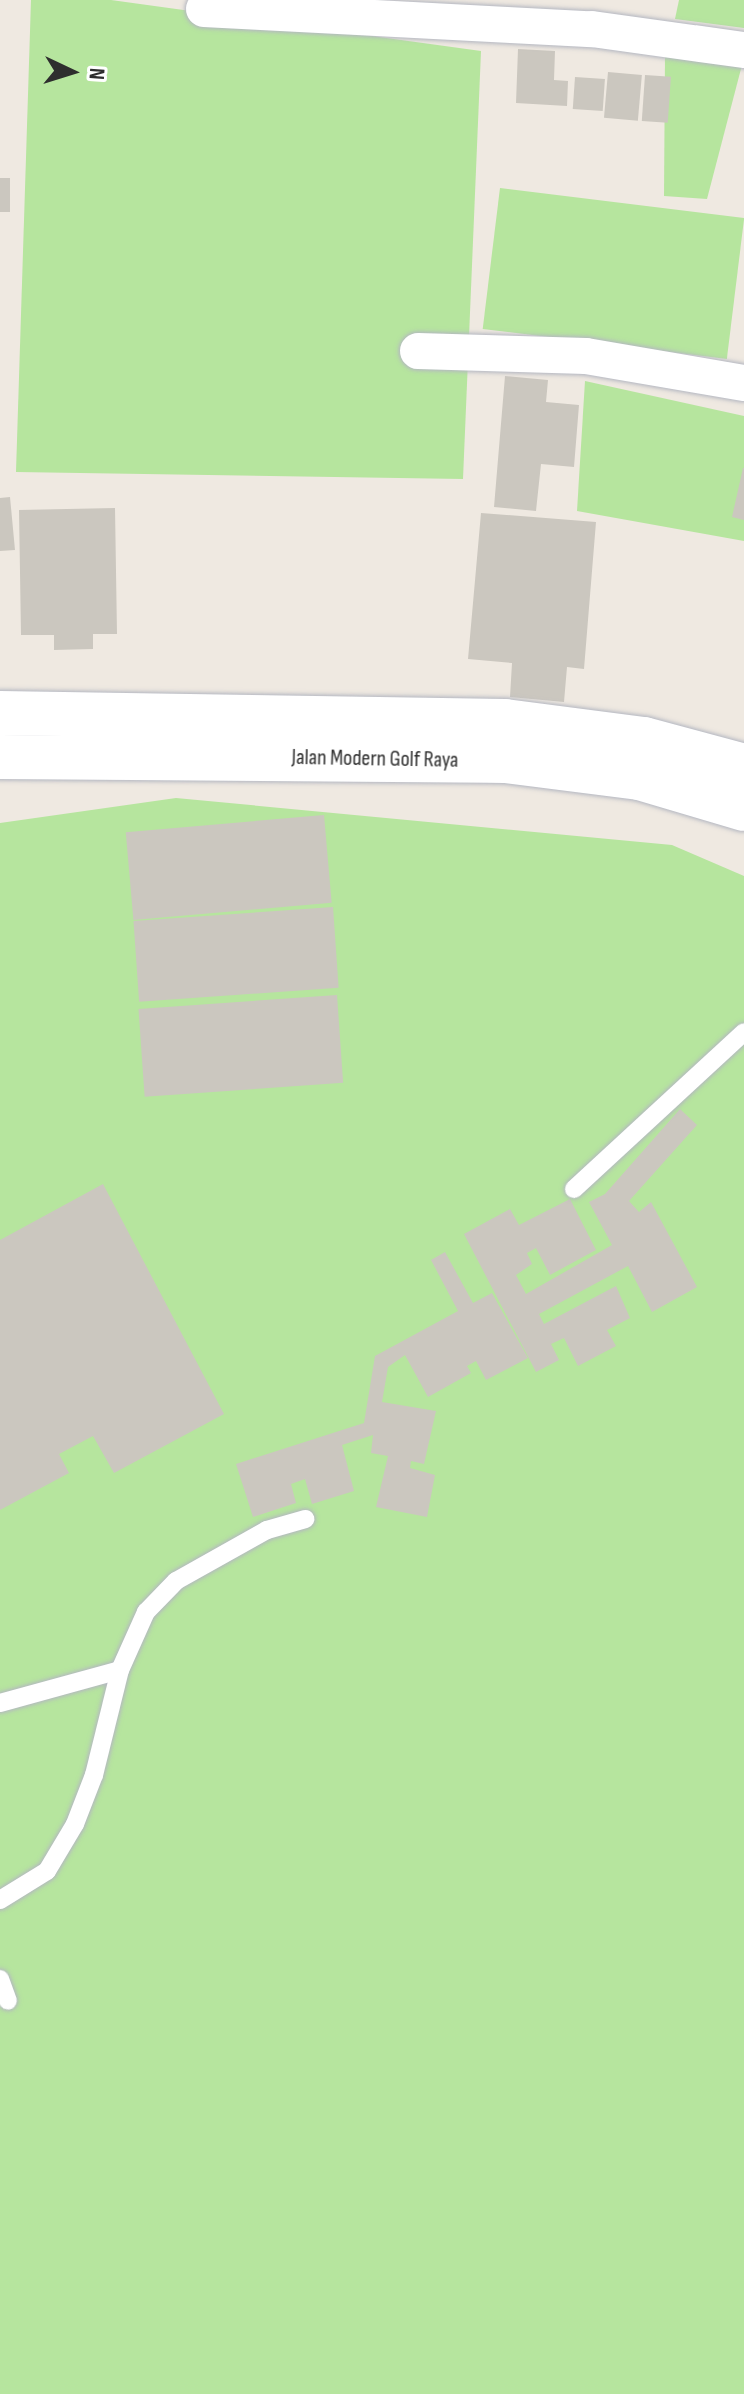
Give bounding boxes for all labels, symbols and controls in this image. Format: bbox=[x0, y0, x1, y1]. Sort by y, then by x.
north arrow bbox=[32, 32, 112, 112]
text: N bbox=[83, 67, 110, 81]
street label: Jalan Modern Golf Raya bbox=[291, 744, 459, 774]

